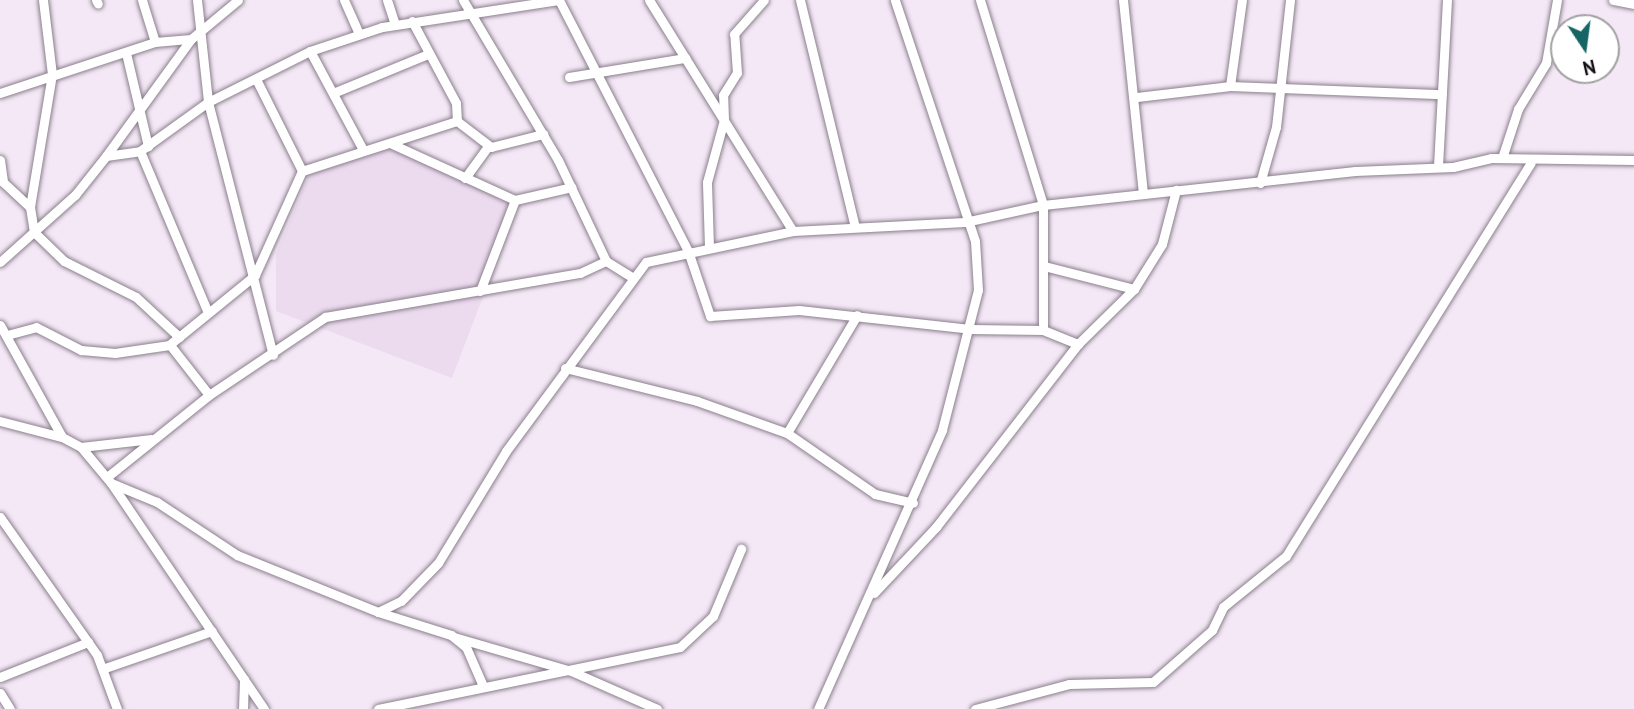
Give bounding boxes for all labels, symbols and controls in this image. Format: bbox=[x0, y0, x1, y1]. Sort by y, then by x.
north arrow bbox=[1550, 14, 1620, 84]
text: N bbox=[1581, 54, 1598, 81]

